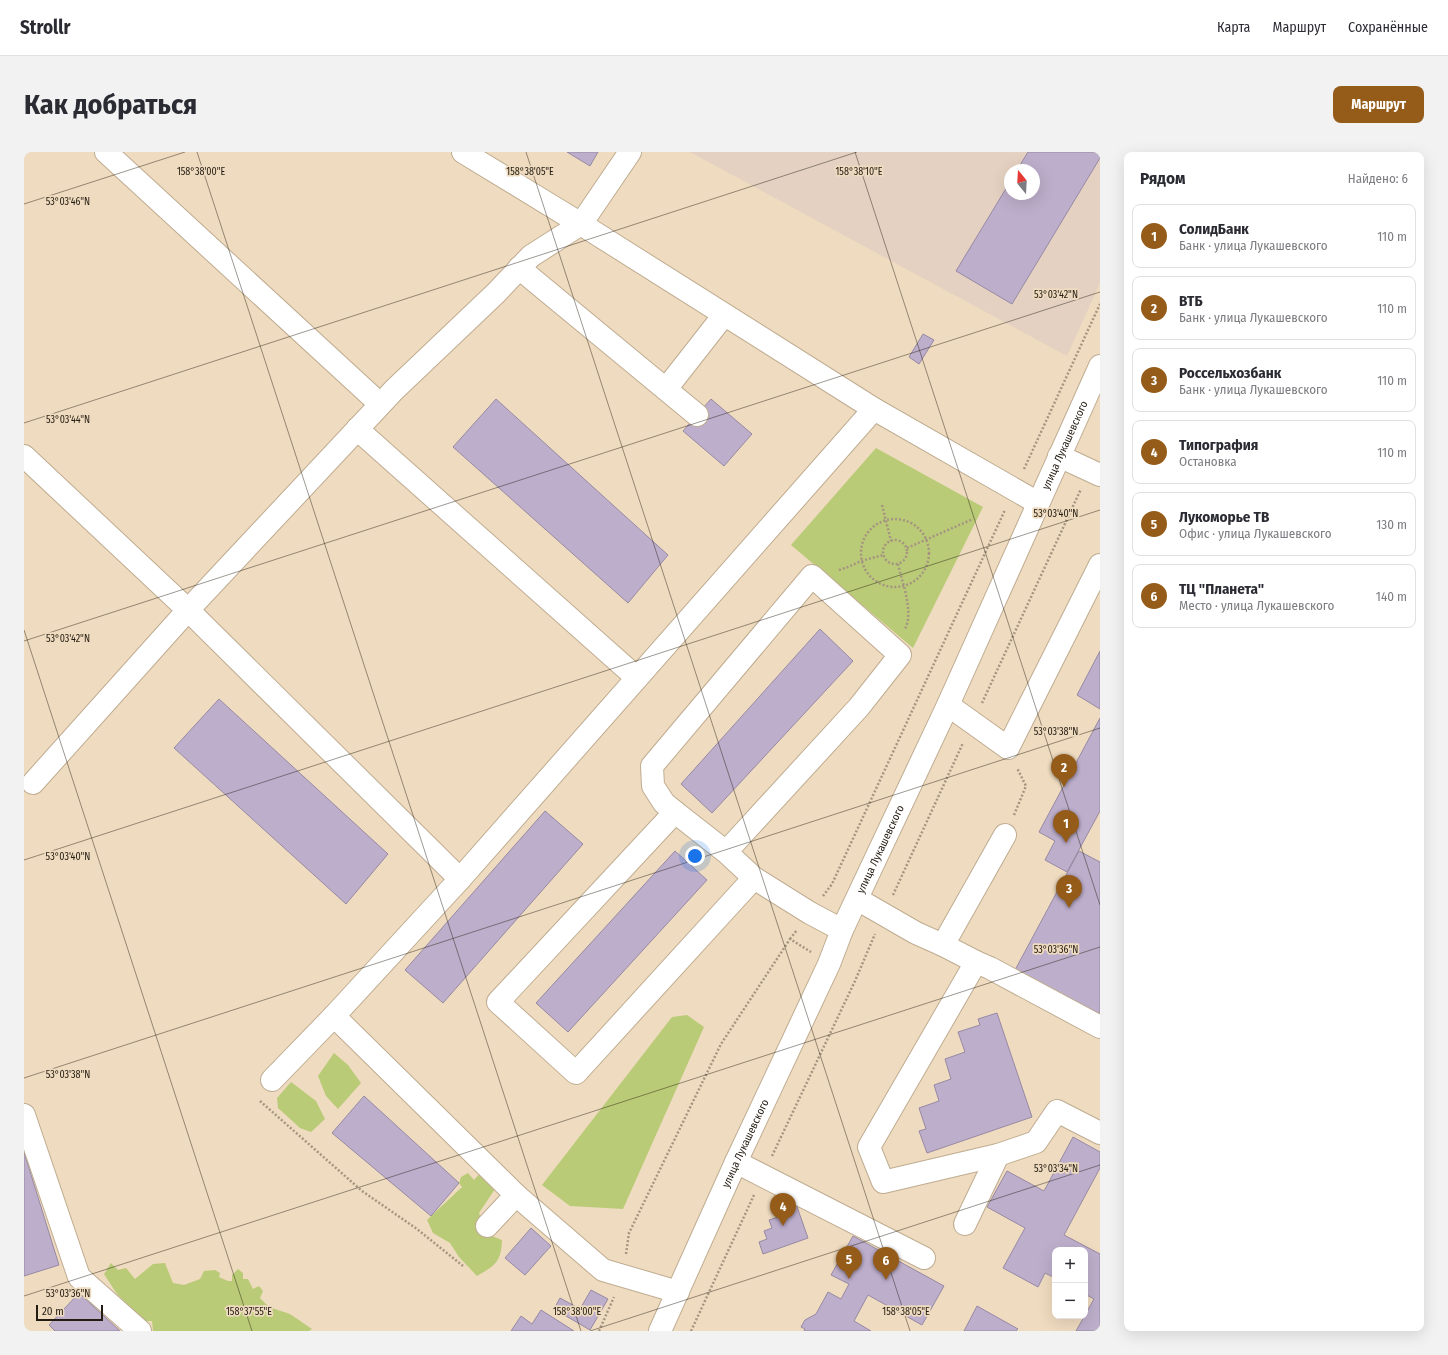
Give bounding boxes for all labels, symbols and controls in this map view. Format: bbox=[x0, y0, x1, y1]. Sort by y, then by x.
text: Strollr bbox=[20, 16, 70, 39]
text: Карта bbox=[1217, 19, 1250, 36]
text: Маршрут bbox=[1272, 19, 1326, 36]
text: Сохранённые bbox=[1348, 19, 1428, 36]
button: Маршрут bbox=[1333, 86, 1424, 123]
text: Как добраться bbox=[24, 88, 197, 121]
north arrow bbox=[1004, 164, 1040, 200]
text: 158°38'00"E bbox=[177, 166, 225, 178]
text: 158°38'05"E bbox=[506, 166, 554, 178]
text: 158°38'10"E bbox=[835, 166, 883, 178]
text: Рядом bbox=[1140, 168, 1185, 189]
text: Найдено: 6 bbox=[1348, 171, 1408, 186]
text: 53°03'46"N bbox=[46, 196, 90, 208]
text: СолидБанк bbox=[1179, 220, 1249, 238]
text: 1 bbox=[1151, 229, 1157, 244]
text: 110 m bbox=[1377, 229, 1407, 244]
text: Банк · улица Лукашевского bbox=[1179, 238, 1328, 253]
text: 53°03'42"N bbox=[1034, 289, 1078, 301]
text: ВТБ bbox=[1179, 292, 1203, 310]
text: 2 bbox=[1151, 301, 1157, 316]
text: 110 m bbox=[1377, 301, 1407, 316]
text: Банк · улица Лукашевского bbox=[1179, 310, 1328, 325]
text: Россельхозбанк bbox=[1179, 364, 1281, 382]
text: 3 bbox=[1151, 373, 1157, 388]
text: 110 m bbox=[1377, 373, 1407, 388]
text: Банк · улица Лукашевского bbox=[1179, 382, 1328, 397]
street label: улица Лукашевского bbox=[1039, 399, 1091, 492]
text: 53°03'44"N bbox=[46, 414, 90, 426]
text: Типография bbox=[1179, 436, 1258, 454]
text: 4 bbox=[1151, 445, 1157, 460]
text: 110 m bbox=[1377, 445, 1407, 460]
text: Остановка bbox=[1179, 454, 1237, 469]
text: 53°03'40"N bbox=[1034, 508, 1078, 520]
text: Лукоморье ТВ bbox=[1179, 508, 1269, 526]
text: 5 bbox=[1151, 517, 1157, 532]
text: 130 m bbox=[1376, 517, 1407, 532]
text: Офис · улица Лукашевского bbox=[1179, 526, 1332, 541]
text: ТЦ "Планета" bbox=[1179, 580, 1264, 598]
text: 6 bbox=[1151, 589, 1157, 604]
text: 140 m bbox=[1376, 589, 1407, 604]
text: Место · улица Лукашевского bbox=[1179, 598, 1334, 613]
text: 53°03'42"N bbox=[46, 633, 90, 645]
text: 53°03'38"N bbox=[1034, 726, 1078, 738]
pin: 2 bbox=[1051, 754, 1077, 787]
street label: улица Лукашевского bbox=[854, 803, 907, 895]
pin: 1 bbox=[1053, 810, 1079, 843]
your location bbox=[685, 846, 705, 866]
text: 53°03'40"N bbox=[46, 851, 90, 863]
pin: 3 bbox=[1056, 875, 1082, 908]
text: 53°03'36"N bbox=[1034, 944, 1078, 956]
text: 53°03'38"N bbox=[46, 1069, 90, 1081]
street label: улица Лукашевского bbox=[719, 1097, 772, 1190]
text: 53°03'34"N bbox=[1034, 1163, 1078, 1175]
pin: 4 bbox=[770, 1193, 796, 1226]
pin: 5 bbox=[836, 1246, 862, 1279]
pin: 6 bbox=[873, 1247, 899, 1280]
map controls bbox=[1052, 1247, 1088, 1319]
button: + bbox=[1052, 1247, 1088, 1283]
button: − bbox=[1052, 1283, 1088, 1319]
text: 53°03'36"N bbox=[46, 1288, 90, 1300]
scale bar bbox=[36, 1303, 103, 1322]
text: 20 m bbox=[42, 1305, 64, 1318]
text: 158°37'55"E bbox=[226, 1306, 272, 1318]
text: 158°38'00"E bbox=[553, 1306, 601, 1318]
text: 158°38'05"E bbox=[882, 1306, 930, 1318]

